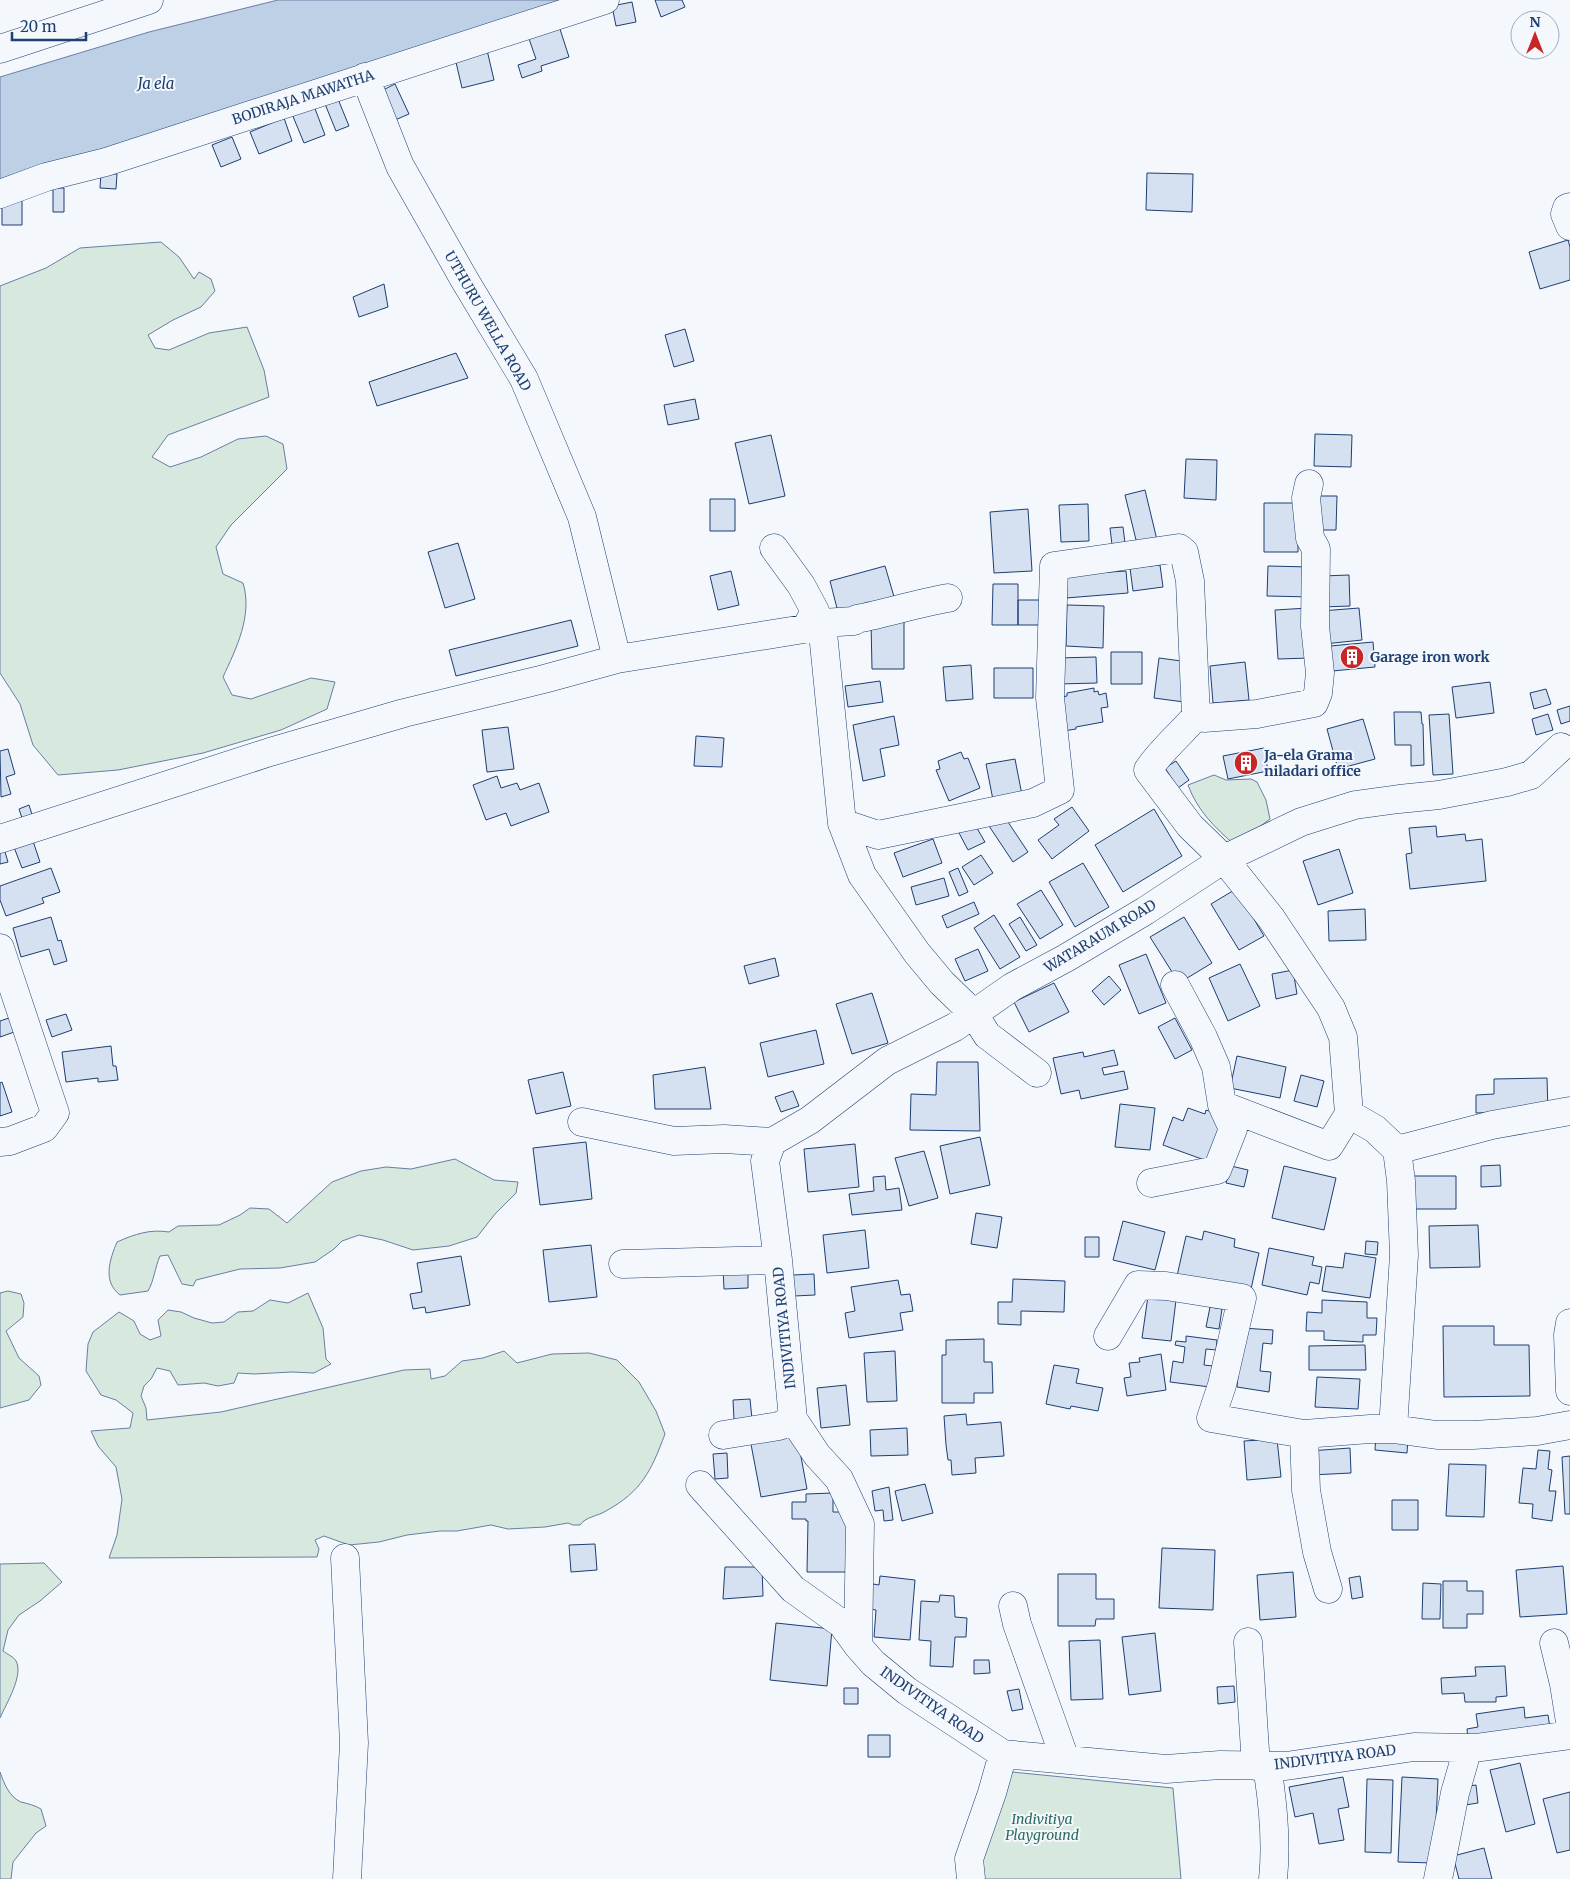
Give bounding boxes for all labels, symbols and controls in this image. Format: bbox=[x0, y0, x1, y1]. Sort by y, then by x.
scale bar bbox=[12, 10, 86, 42]
north arrow bbox=[1510, 10, 1560, 60]
text: N bbox=[1529, 13, 1541, 31]
text: 20 m bbox=[20, 17, 57, 36]
street label: BODIRAJA MAWATHA bbox=[230, 65, 376, 128]
water label: Ja ela bbox=[136, 74, 174, 93]
street label: UTHURU WELLA ROAD bbox=[441, 248, 536, 395]
building icon: Garage iron work bbox=[1339, 644, 1365, 670]
place label: Garage iron work bbox=[1370, 648, 1490, 666]
place label: Ja-ela Grama niladari office bbox=[1263, 746, 1361, 780]
building icon: Ja-ela Grama niladari office bbox=[1233, 750, 1259, 776]
street label: WATARAUM ROAD bbox=[1040, 895, 1160, 977]
street label: INDIVITIYA ROAD bbox=[769, 1266, 799, 1390]
street label: INDIVITIYA ROAD bbox=[877, 1662, 988, 1748]
street label: INDIVITIYA ROAD bbox=[1273, 1741, 1397, 1773]
park label: Indivitiya Playground bbox=[1005, 1810, 1079, 1844]

